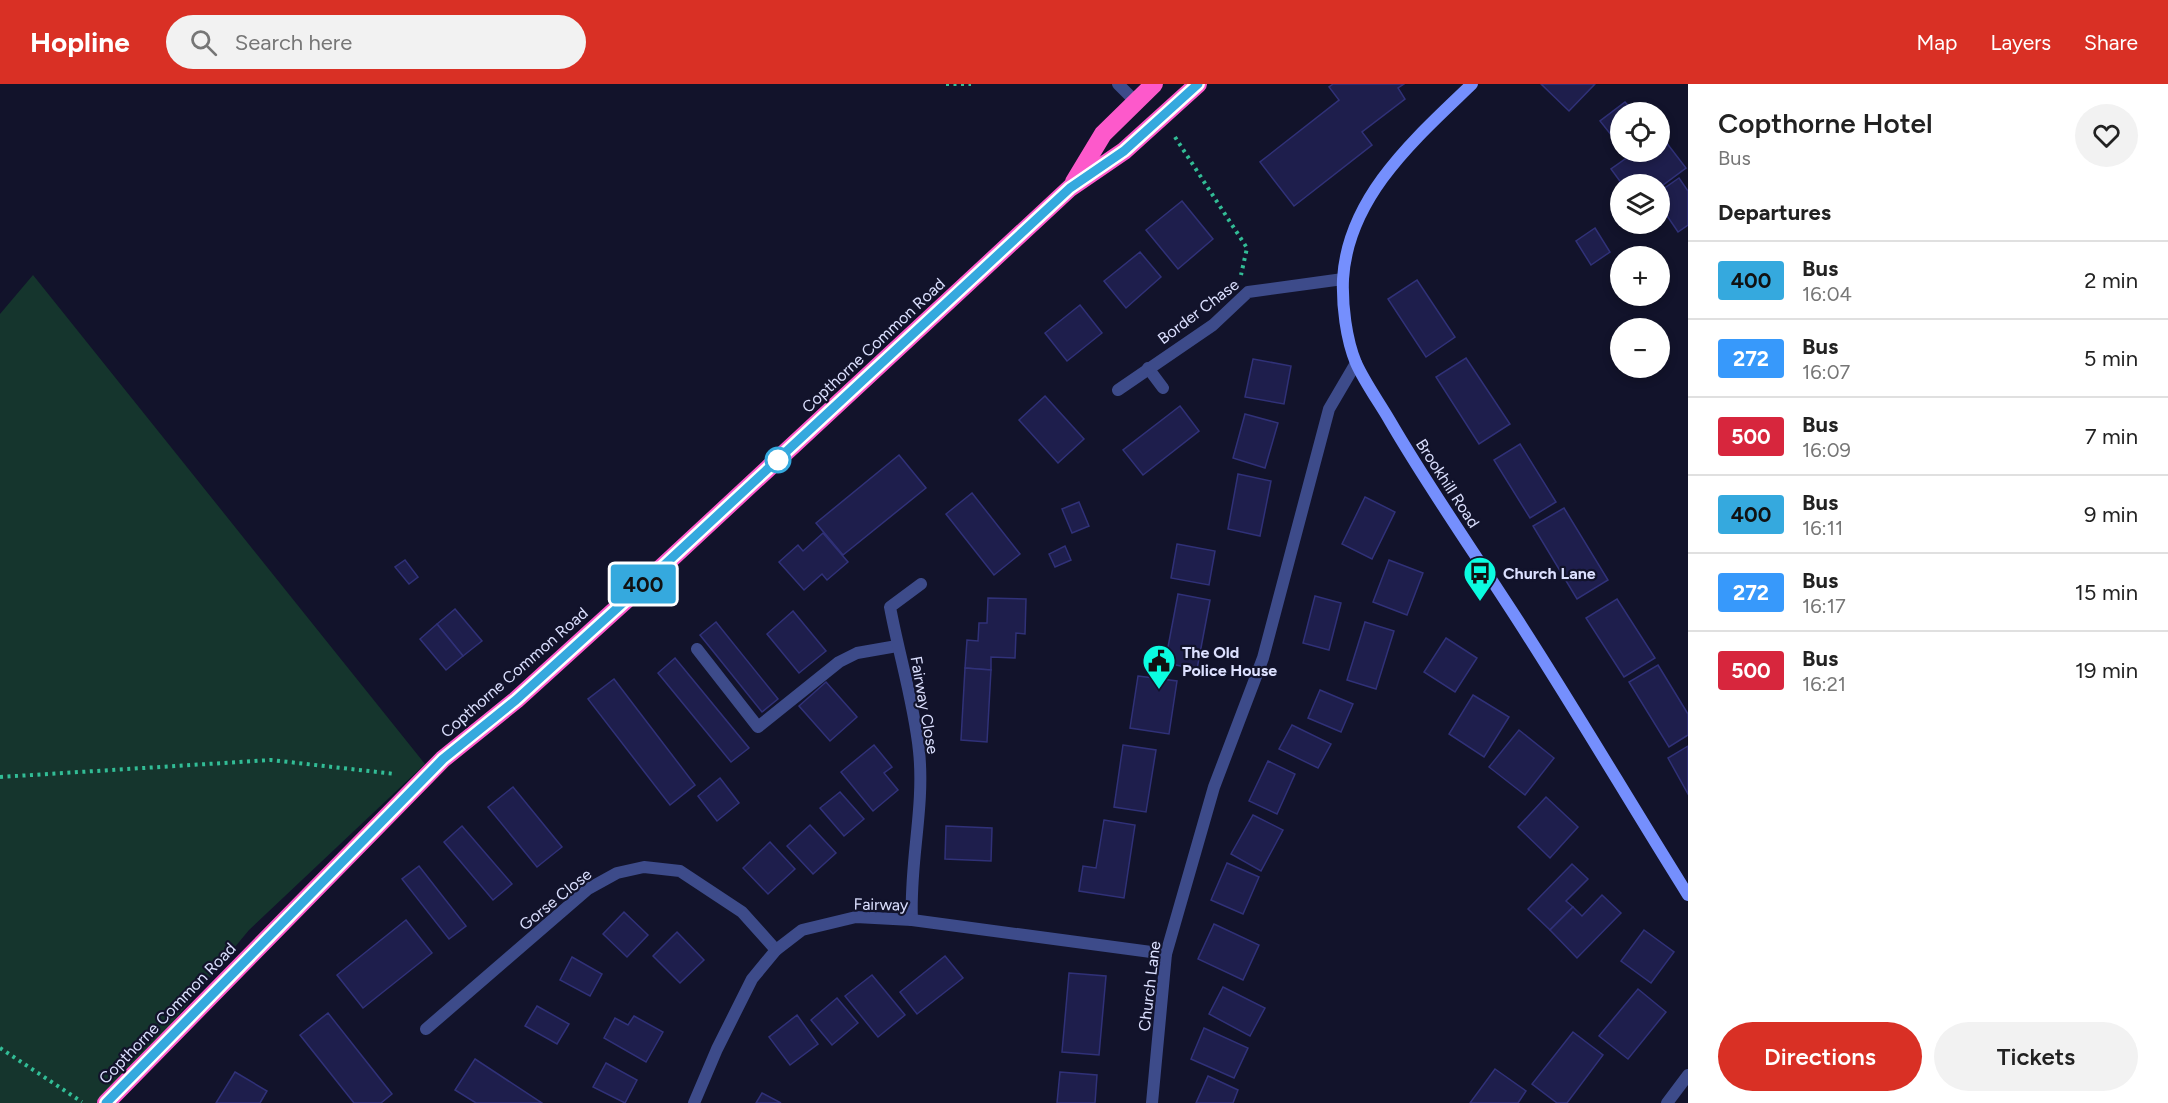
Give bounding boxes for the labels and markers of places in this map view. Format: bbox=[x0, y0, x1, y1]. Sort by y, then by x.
unlabelled marker bbox=[765, 447, 791, 473]
bus stop icon: Church Lane bbox=[1462, 555, 1498, 602]
place label: Church Lane bbox=[1503, 564, 1596, 583]
public building icon: The Old Police House bbox=[1141, 643, 1177, 690]
place label: The Old Police House bbox=[1182, 643, 1277, 680]

